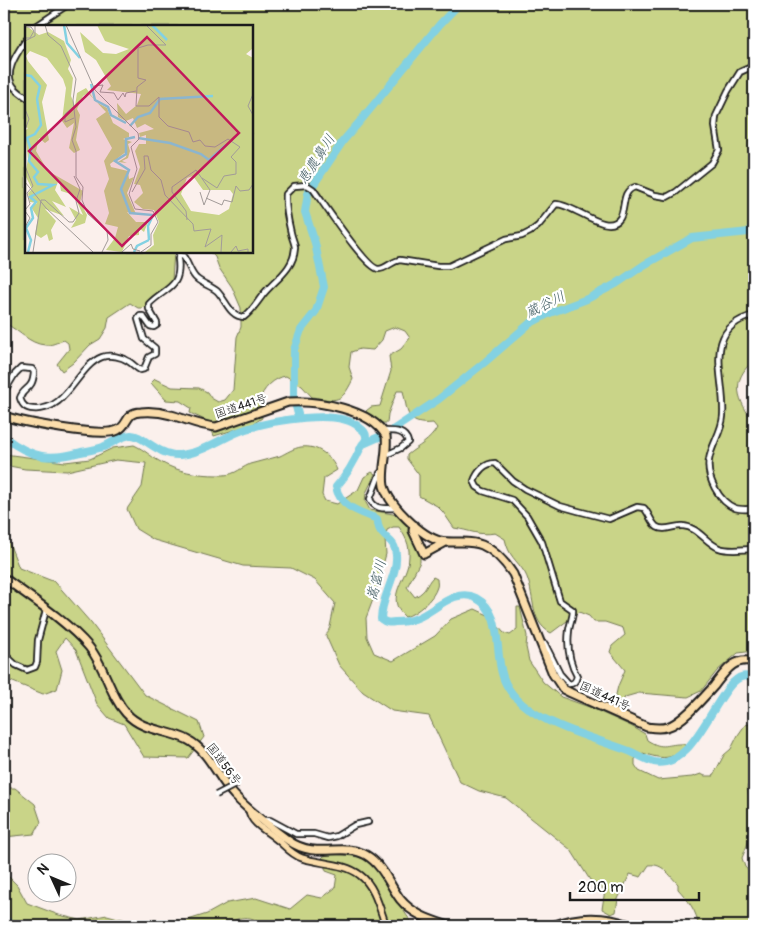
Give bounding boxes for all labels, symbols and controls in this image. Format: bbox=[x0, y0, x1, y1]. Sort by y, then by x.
inset map bbox=[25, 25, 252, 252]
water label: 恵農鼻川 bbox=[294, 131, 339, 187]
water label: 蔵谷川 bbox=[523, 288, 568, 321]
street label: 国道441号 bbox=[213, 391, 269, 422]
water label: 嵩富川 bbox=[363, 558, 390, 603]
street label: 国道441号 bbox=[577, 678, 633, 714]
street label: 国道56号 bbox=[203, 740, 244, 789]
north arrow bbox=[28, 852, 78, 902]
text: N bbox=[34, 860, 52, 879]
scale bar bbox=[570, 870, 699, 902]
text: 200 m bbox=[578, 878, 623, 897]

